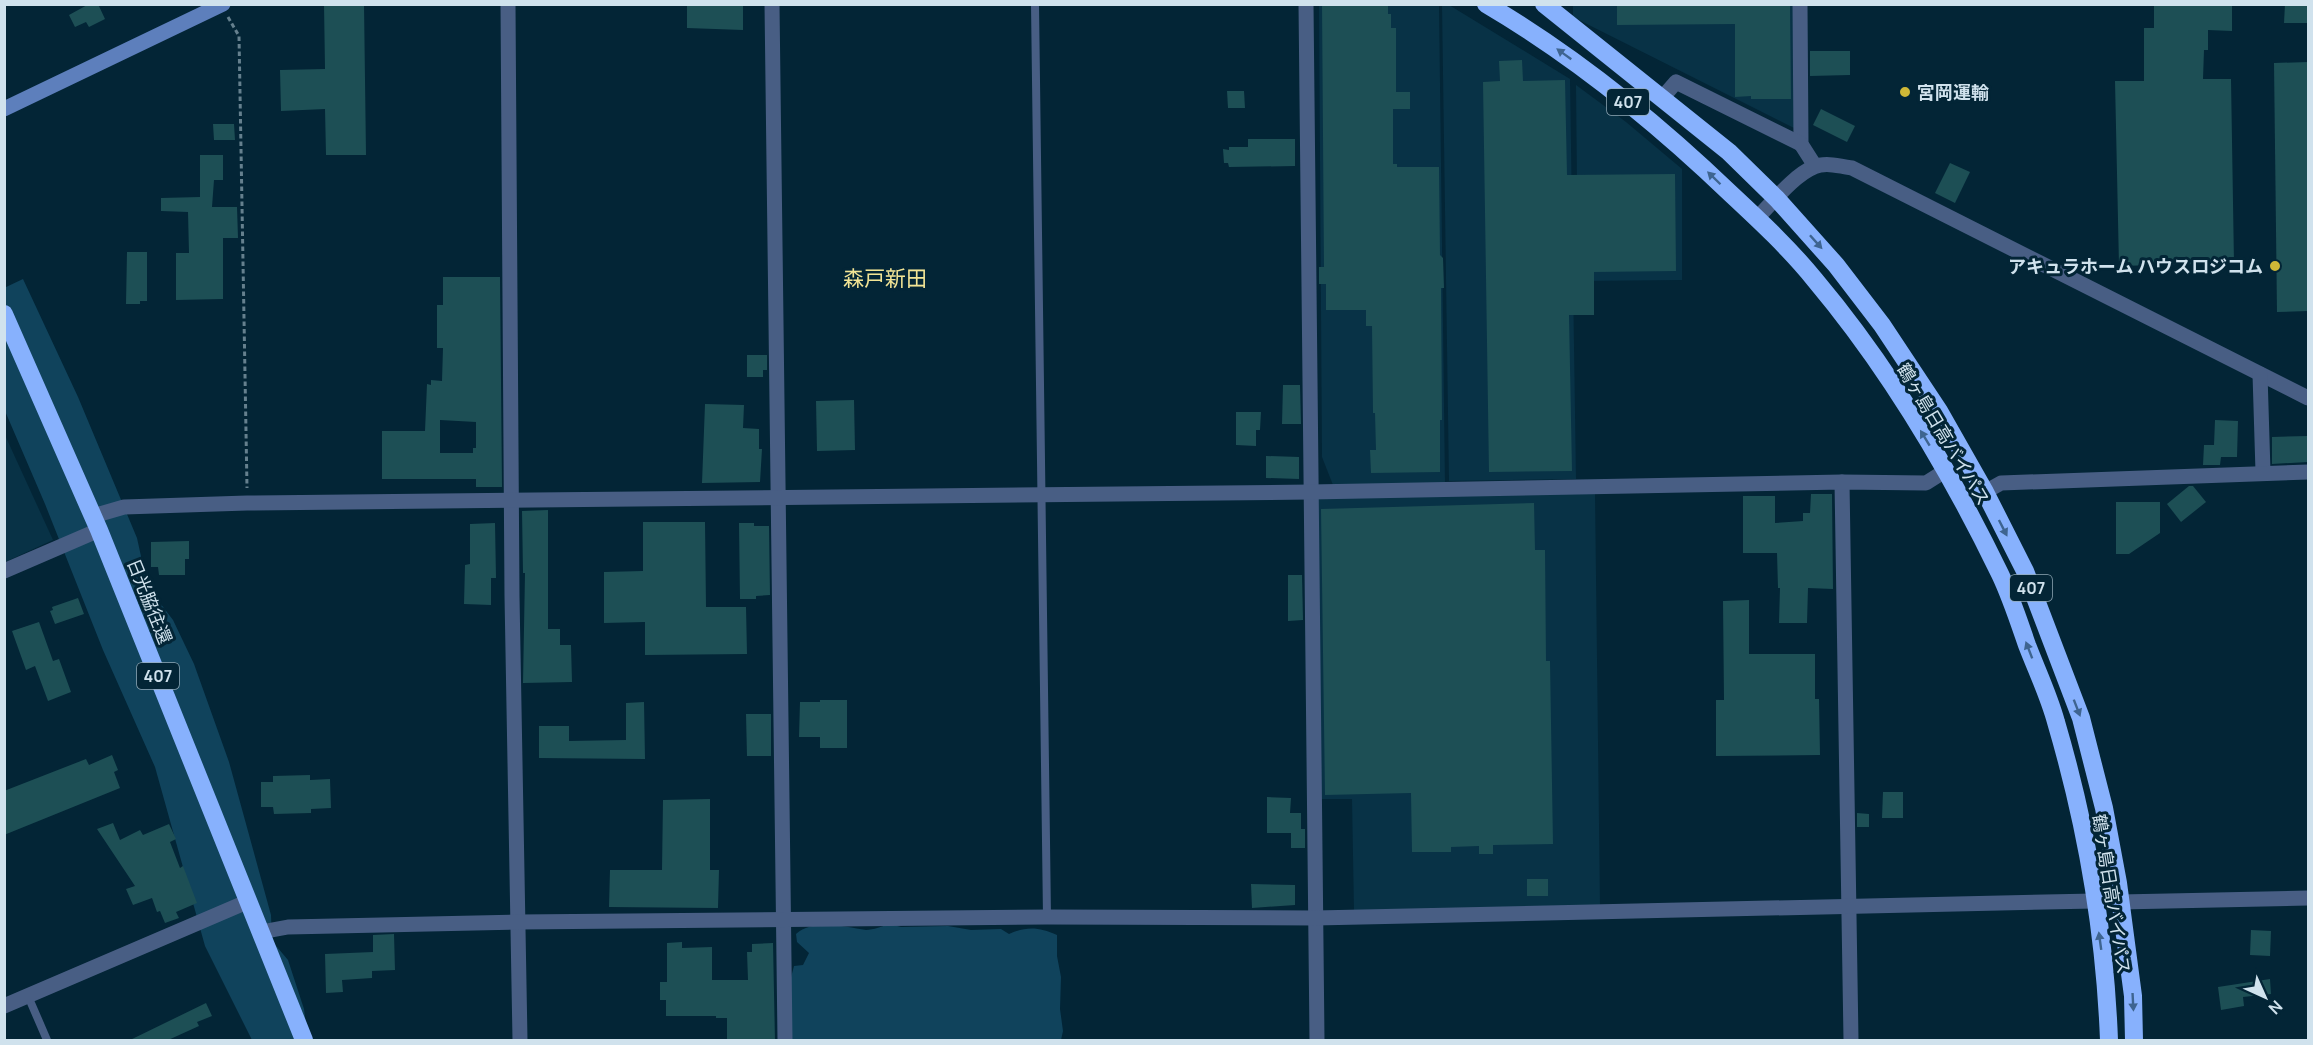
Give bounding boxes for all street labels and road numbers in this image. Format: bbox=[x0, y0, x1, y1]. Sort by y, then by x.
road number: 407 bbox=[1607, 89, 1649, 115]
street label: 鶴ヶ島日高バイパス bbox=[1892, 359, 1996, 509]
street label: 日光脇往還 bbox=[122, 555, 178, 647]
road number: 407 bbox=[2010, 575, 2052, 601]
road number: 407 bbox=[137, 663, 179, 689]
street label: 鶴ヶ島日高バイパス bbox=[2088, 812, 2136, 976]

